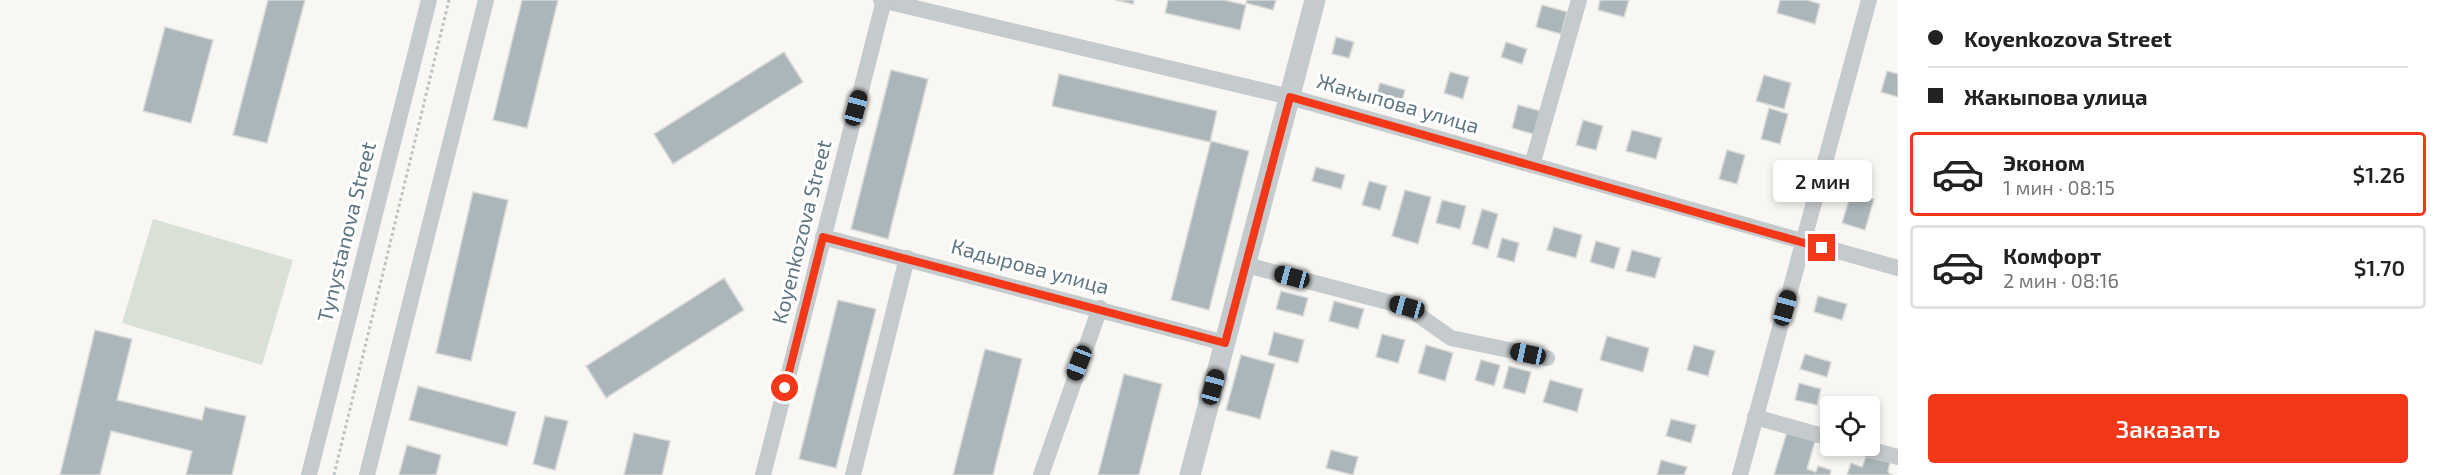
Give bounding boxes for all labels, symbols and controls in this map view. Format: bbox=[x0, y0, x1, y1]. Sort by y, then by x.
text: Koyenkozova Street bbox=[1964, 25, 2172, 51]
street label: Жакыпова улица bbox=[1314, 67, 1482, 139]
text: Жакыпова улица bbox=[1964, 83, 2148, 109]
car bbox=[843, 88, 869, 128]
street label: Koyenkozova Street bbox=[766, 137, 836, 326]
street label: Tynystanova Street bbox=[311, 139, 380, 324]
icon: car bbox=[1931, 147, 1985, 201]
text: Эконом bbox=[2003, 149, 2085, 175]
callout: 2 мин bbox=[1772, 161, 1872, 203]
text: $1.26 bbox=[2353, 161, 2405, 187]
text: 2 мин bbox=[1795, 169, 1850, 193]
text: 1 мин · 08:15 bbox=[2003, 175, 2115, 199]
street label: Кадырова улица bbox=[948, 232, 1112, 300]
route end bbox=[1808, 234, 1835, 261]
icon: car bbox=[1931, 240, 1985, 294]
text: Комфорт bbox=[2003, 242, 2101, 268]
text: $1.70 bbox=[2354, 254, 2405, 280]
car bbox=[1272, 264, 1312, 290]
text: 2 мин · 08:16 bbox=[2003, 268, 2119, 292]
car bbox=[1772, 288, 1798, 328]
car bbox=[1387, 294, 1427, 320]
car bbox=[1509, 341, 1547, 367]
car bbox=[1064, 343, 1094, 383]
car bbox=[1200, 367, 1226, 407]
route start bbox=[771, 374, 798, 401]
button: Заказать bbox=[1928, 394, 2408, 463]
map controls bbox=[1820, 396, 1880, 456]
button: locate bbox=[1820, 396, 1880, 456]

